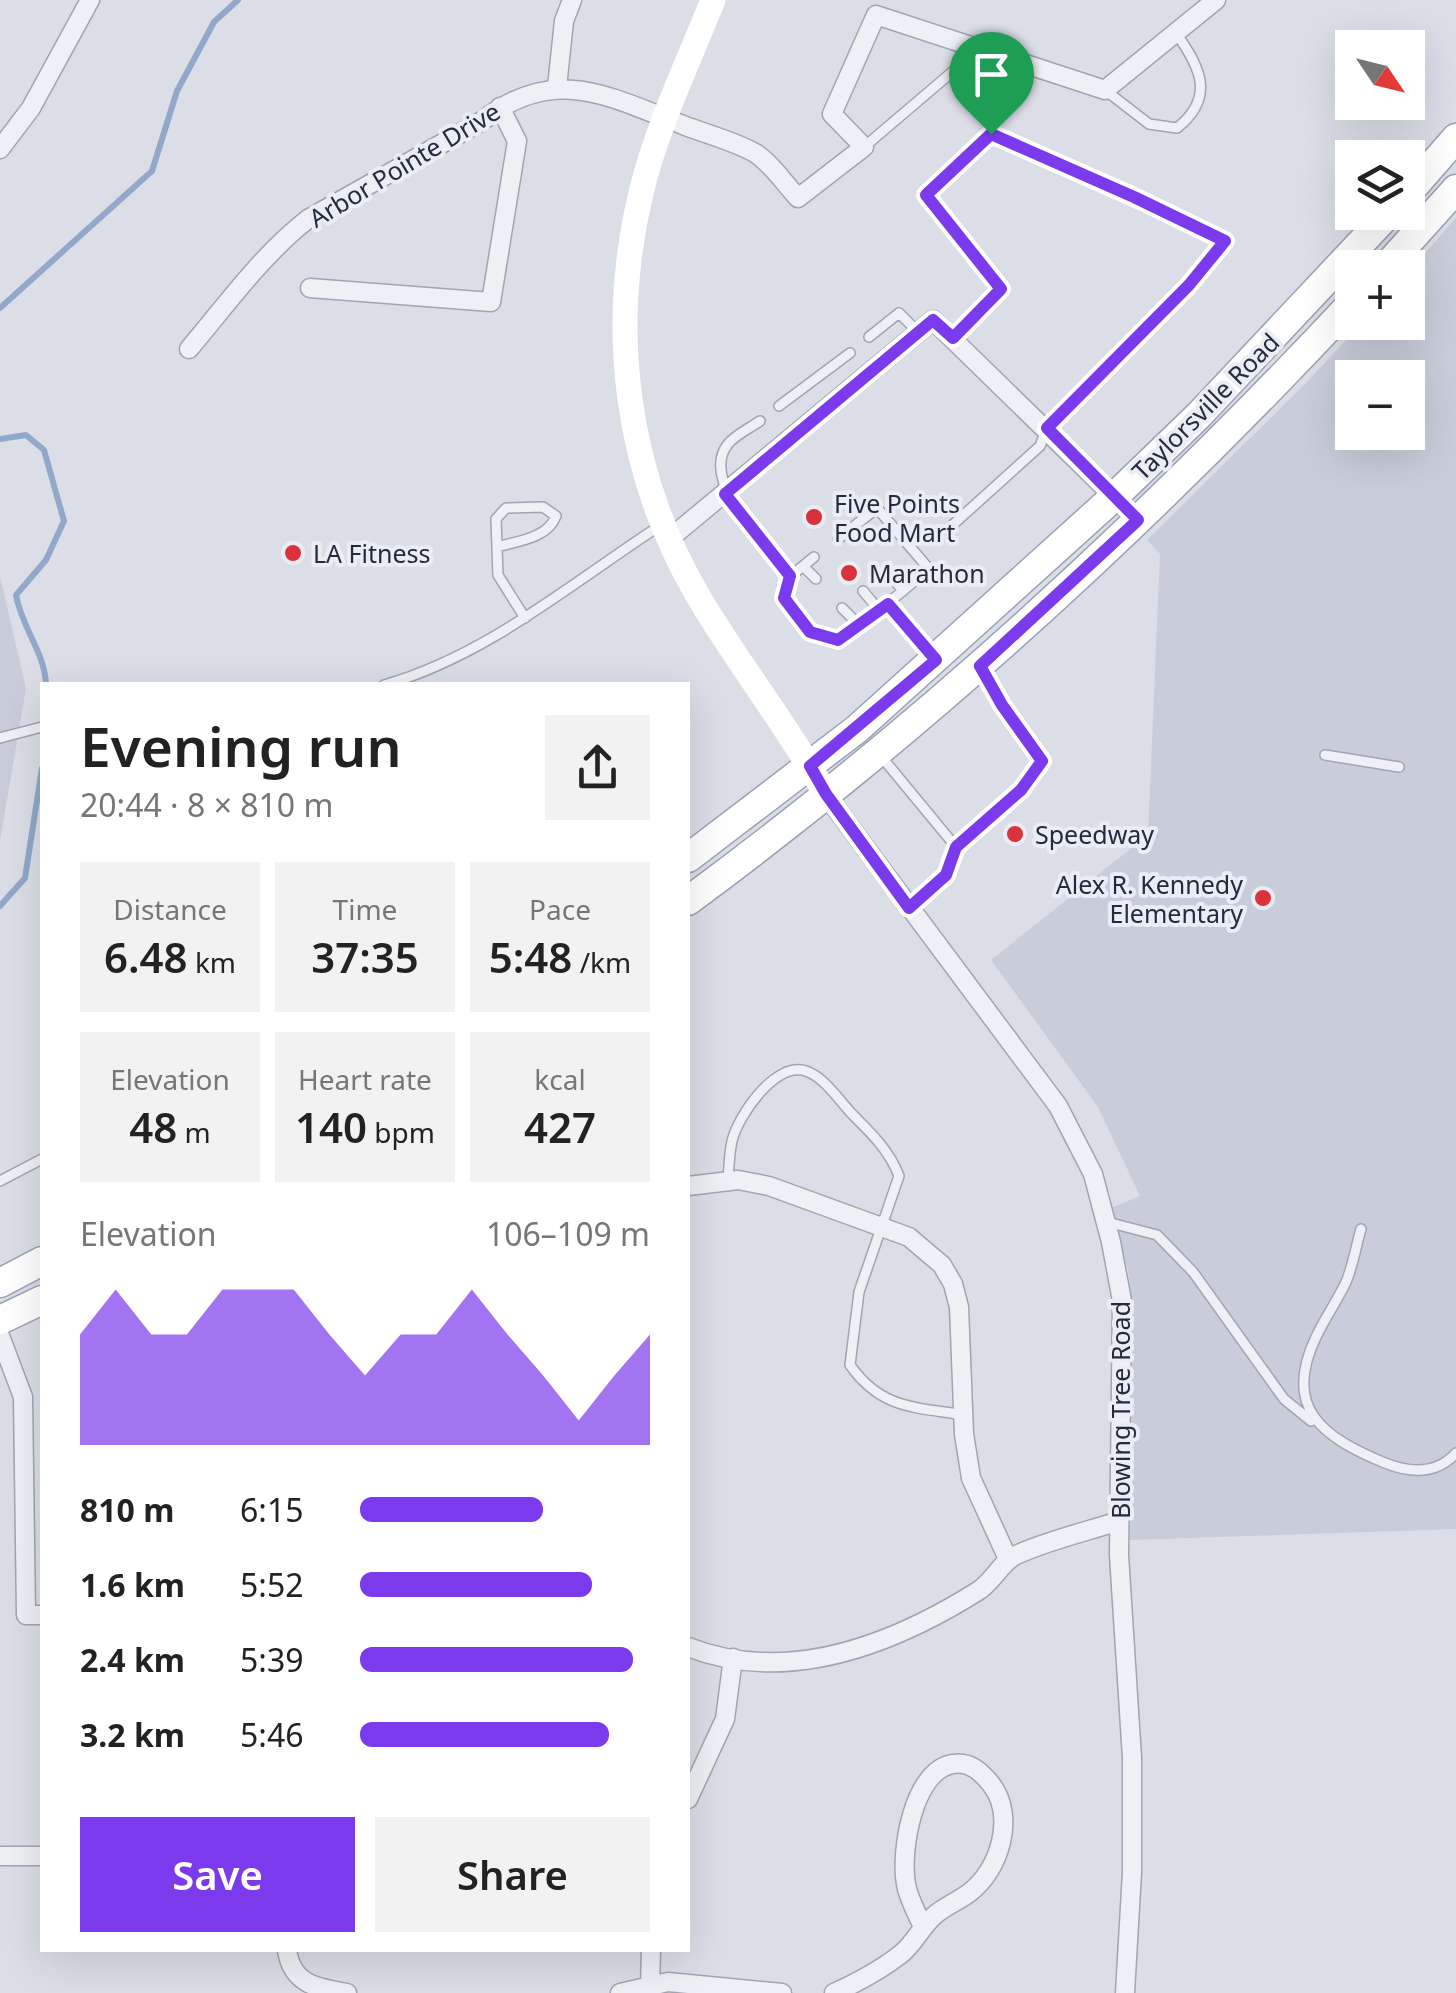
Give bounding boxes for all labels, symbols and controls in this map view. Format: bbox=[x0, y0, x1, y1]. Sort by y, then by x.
north arrow bbox=[1335, 30, 1425, 120]
map controls bbox=[1335, 30, 1425, 450]
pin bbox=[949, 32, 1034, 135]
icon: arrive bbox=[964, 47, 1019, 102]
street label: Arbor Pointe Drive bbox=[302, 93, 506, 235]
button: layers bbox=[1335, 140, 1425, 230]
button: + bbox=[1335, 250, 1425, 340]
street label: Taylorsville Road bbox=[1124, 325, 1286, 487]
button: − bbox=[1335, 360, 1425, 450]
place label: Five Points Food Mart bbox=[834, 486, 960, 549]
marker: Five Points Food Mart bbox=[803, 506, 825, 528]
place label: LA Fitness bbox=[313, 536, 431, 570]
marker: LA Fitness bbox=[282, 542, 304, 564]
place label: Marathon bbox=[869, 556, 985, 590]
marker: Marathon bbox=[838, 562, 860, 584]
text: Evening run bbox=[80, 708, 401, 783]
button: share bbox=[545, 715, 650, 820]
text: 20:44 · 8 × 810 m bbox=[80, 783, 333, 826]
place label: Speedway bbox=[1035, 817, 1154, 851]
marker: Speedway bbox=[1004, 823, 1026, 845]
place label: Alex R. Kennedy Elementary bbox=[1056, 867, 1243, 930]
marker: Alex R. Kennedy Elementary bbox=[1252, 887, 1274, 909]
text: Distance bbox=[113, 890, 227, 928]
text: Time bbox=[333, 890, 397, 928]
text: Pace bbox=[529, 890, 591, 928]
text: 6.48 bbox=[104, 928, 188, 985]
text: 37:35 bbox=[311, 928, 419, 985]
text: 5:48 bbox=[489, 928, 572, 985]
text: km bbox=[188, 943, 236, 981]
text: /km bbox=[572, 943, 631, 981]
text: Elevation bbox=[110, 1060, 230, 1098]
text: Heart rate bbox=[298, 1060, 432, 1098]
text: kcal bbox=[534, 1060, 586, 1098]
text: 48 bbox=[129, 1098, 177, 1155]
text: 140 bbox=[295, 1098, 367, 1155]
text: 427 bbox=[524, 1098, 596, 1155]
text: m bbox=[177, 1113, 211, 1151]
text: bpm bbox=[367, 1113, 435, 1151]
text: Elevation bbox=[80, 1212, 217, 1255]
text: 106–109 m bbox=[486, 1212, 650, 1255]
street label: Blowing Tree Road bbox=[1103, 1301, 1137, 1519]
text: 810 m bbox=[80, 1488, 174, 1531]
text: 6:15 bbox=[240, 1488, 304, 1531]
text: 1.6 km bbox=[80, 1563, 185, 1606]
text: 5:52 bbox=[240, 1563, 304, 1606]
text: 2.4 km bbox=[80, 1638, 185, 1681]
text: 5:39 bbox=[240, 1638, 304, 1681]
text: 3.2 km bbox=[80, 1713, 185, 1756]
text: 5:46 bbox=[240, 1713, 304, 1756]
button: Save bbox=[80, 1817, 355, 1932]
button: Share bbox=[375, 1817, 650, 1932]

